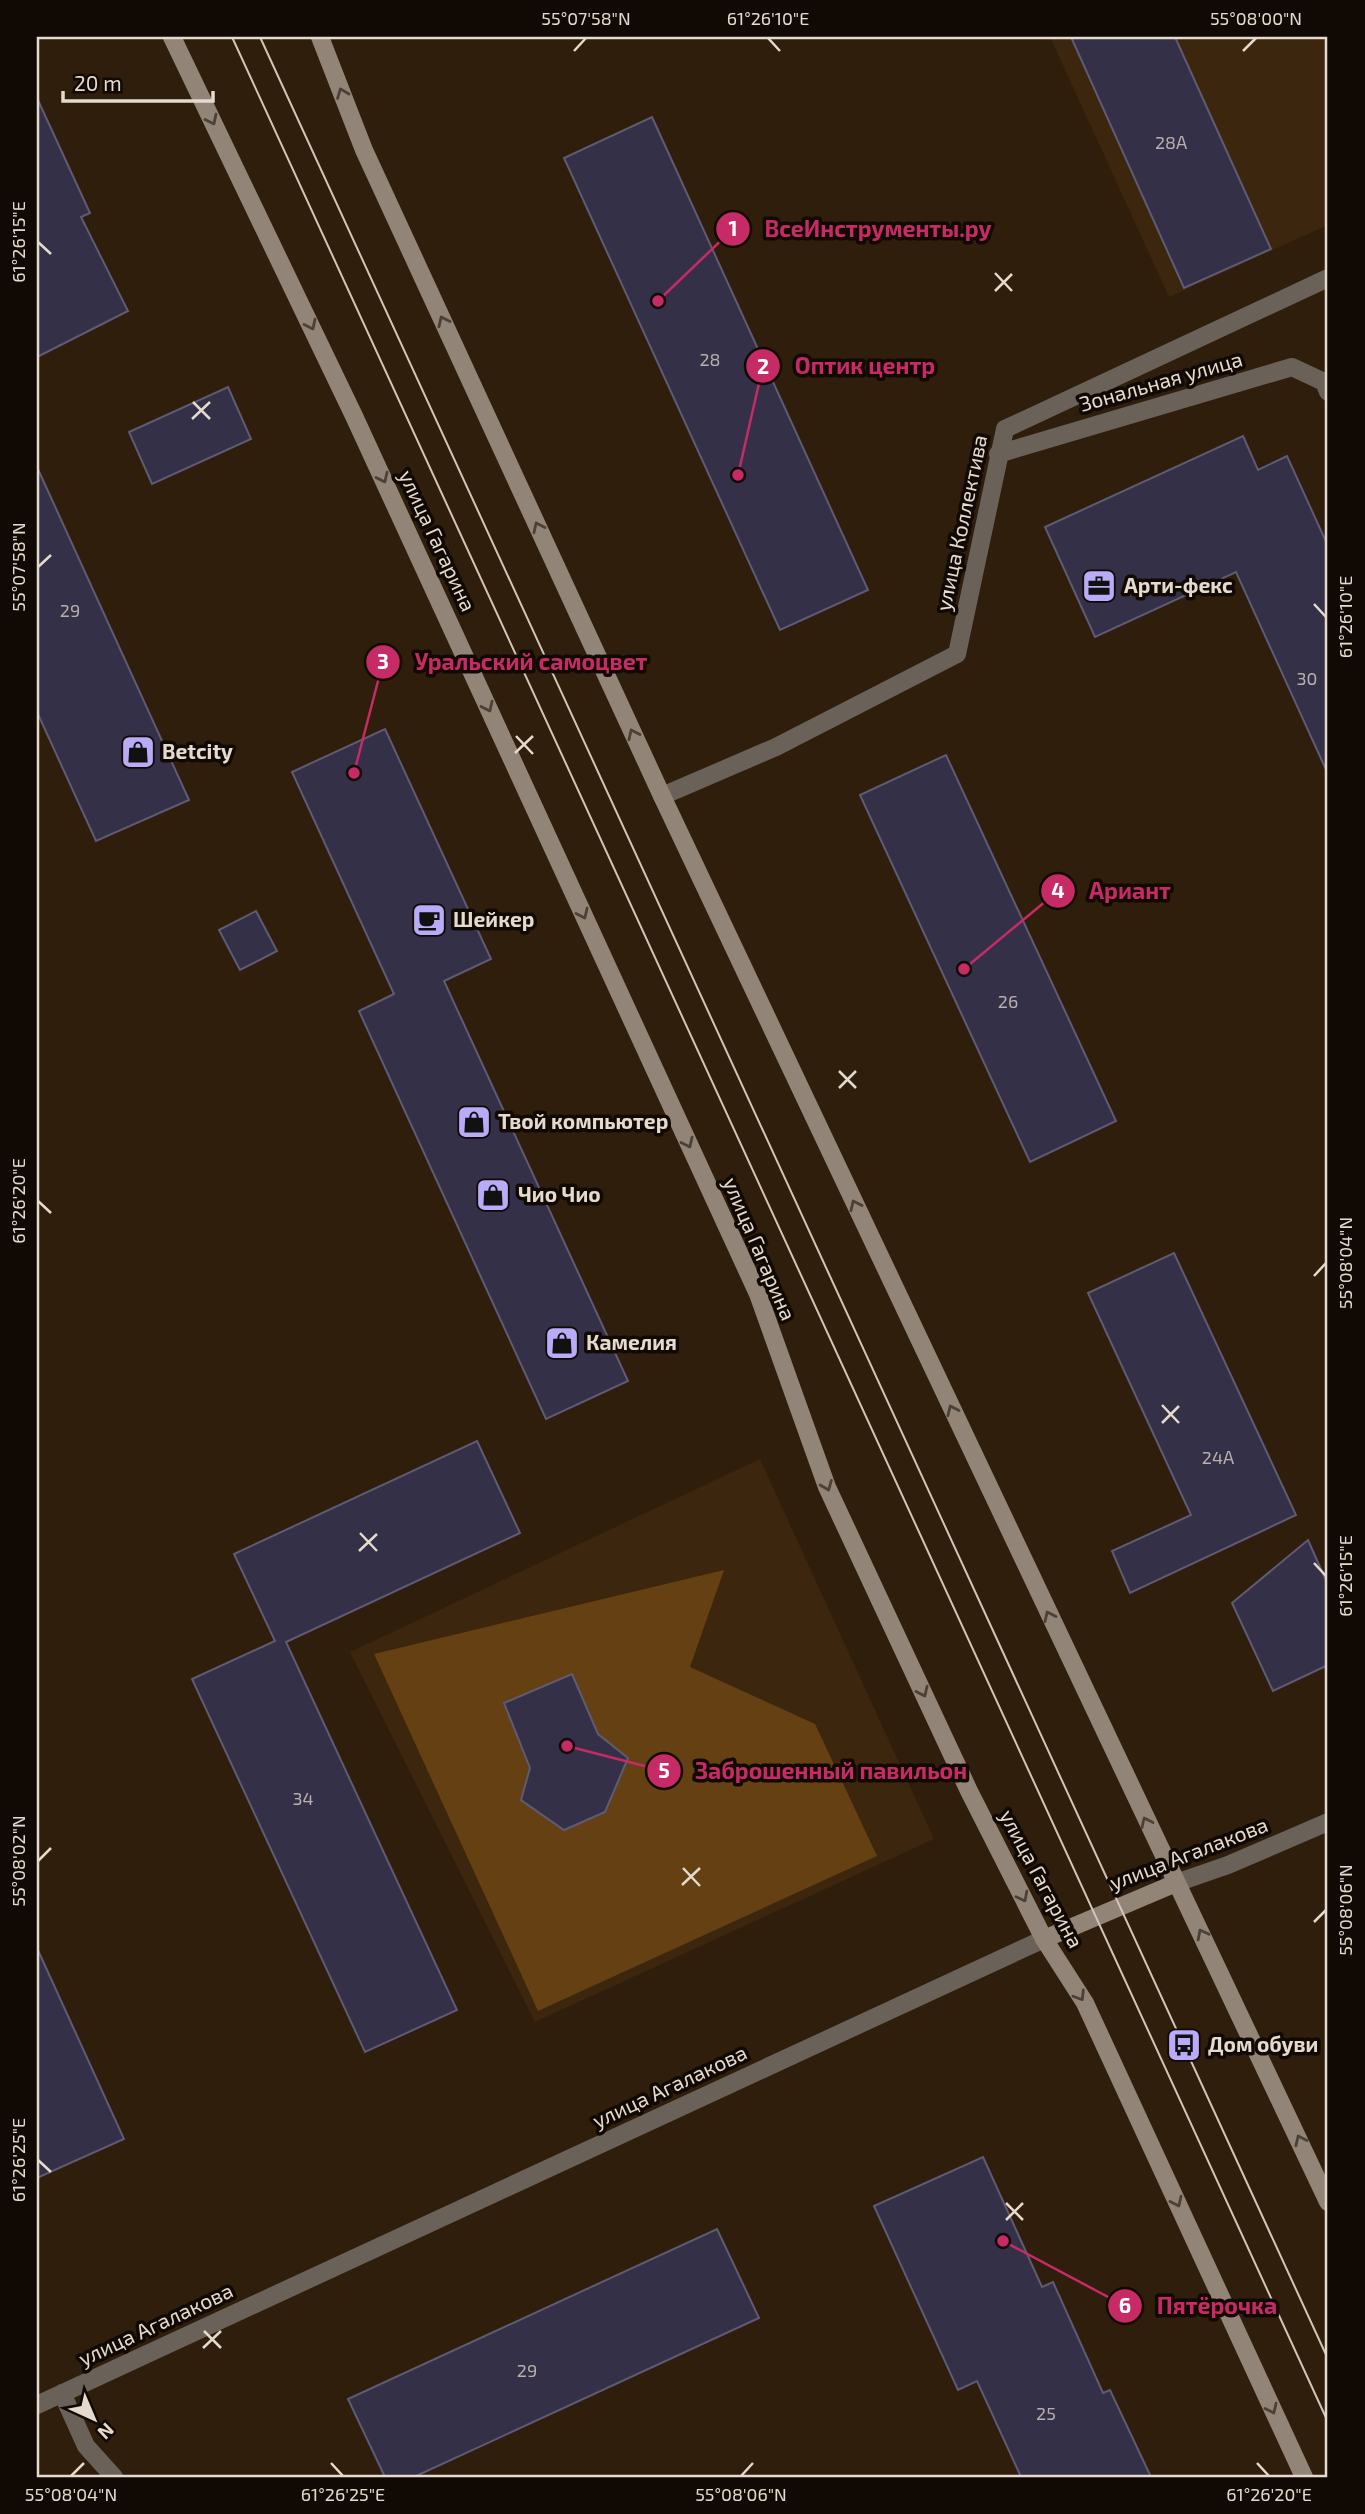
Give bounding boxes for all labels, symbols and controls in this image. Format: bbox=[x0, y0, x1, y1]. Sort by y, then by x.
text: 55°07'58"N bbox=[541, 7, 631, 29]
text: 61°26'10"E bbox=[727, 7, 809, 29]
text: 55°08'00"N bbox=[1210, 7, 1302, 29]
scale bar bbox=[63, 60, 214, 104]
text: 20 m bbox=[74, 70, 122, 95]
one-way arrow bbox=[337, 88, 351, 100]
one-way arrow bbox=[204, 113, 218, 125]
house number: 28А bbox=[1155, 131, 1188, 153]
text: 61°26'15"E bbox=[7, 201, 29, 283]
callout: ВсеИнструменты.ру bbox=[716, 207, 1006, 251]
text: ВсеИнструменты.ру bbox=[764, 214, 992, 242]
text: 1 bbox=[728, 215, 738, 240]
one-way arrow bbox=[437, 315, 451, 328]
one-way arrow bbox=[302, 318, 316, 330]
callout: Оптик центр bbox=[746, 344, 949, 388]
street label: Зональная улица bbox=[1076, 345, 1245, 417]
house number: 28 bbox=[699, 348, 721, 370]
text: Оптик центр bbox=[795, 351, 935, 379]
text: 2 bbox=[757, 353, 769, 378]
street label: улица Коллектива bbox=[930, 432, 992, 613]
street label: улица Гагарина bbox=[394, 466, 482, 615]
one-way arrow bbox=[375, 471, 389, 483]
text: 55°07'58"N bbox=[7, 522, 29, 612]
one-way arrow bbox=[532, 522, 546, 534]
office icon: Арти-фекс bbox=[1080, 567, 1118, 605]
place label: Арти-фекс bbox=[1124, 572, 1233, 597]
text: 61°26'10"E bbox=[1334, 576, 1356, 658]
house number: 29 bbox=[60, 599, 80, 621]
callout: Уральский самоцвет bbox=[366, 640, 661, 684]
text: Уральский самоцвет bbox=[415, 647, 647, 675]
text: 3 bbox=[377, 648, 389, 673]
house number: 30 bbox=[1297, 667, 1317, 689]
one-way arrow bbox=[480, 700, 494, 712]
one-way arrow bbox=[627, 729, 641, 741]
shop icon: Betcity bbox=[119, 733, 157, 771]
place label: Betcity bbox=[162, 738, 233, 764]
callout: Ариант bbox=[1040, 869, 1185, 913]
text: Ариант bbox=[1089, 876, 1171, 904]
text: 4 bbox=[1051, 877, 1065, 902]
cafe icon: Шейкер bbox=[410, 901, 448, 939]
place label: Шейкер bbox=[453, 906, 534, 931]
one-way arrow bbox=[575, 907, 589, 919]
house number: 26 bbox=[998, 990, 1018, 1012]
shop icon: Твой компьютер bbox=[455, 1103, 493, 1141]
place label: Твой компьютер bbox=[498, 1108, 668, 1133]
one-way arrow bbox=[680, 1136, 694, 1148]
text: 61°26'20"E bbox=[7, 1158, 29, 1244]
street label: улица Гагарина bbox=[718, 1173, 802, 1324]
shop icon: Чио Чио bbox=[474, 1176, 512, 1214]
place label: Чио Чио bbox=[518, 1181, 601, 1206]
one-way arrow bbox=[849, 1200, 863, 1212]
text: 55°08'04"N bbox=[1334, 1217, 1356, 1309]
shop icon: Камелия bbox=[543, 1324, 581, 1362]
place label: Камелия bbox=[586, 1329, 677, 1354]
one-way arrow bbox=[946, 1405, 960, 1417]
house number: 24А bbox=[1202, 1446, 1235, 1468]
one-way arrow bbox=[819, 1479, 833, 1491]
text: 61°26'15"E bbox=[1334, 1535, 1356, 1617]
one-way arrow bbox=[1044, 1611, 1058, 1623]
one-way arrow bbox=[915, 1685, 929, 1697]
callout: Заброшенный павильон bbox=[646, 1749, 981, 1793]
text: Заброшенный павильон bbox=[695, 1756, 967, 1784]
text: 5 bbox=[658, 1757, 670, 1782]
house number: 34 bbox=[292, 1787, 314, 1809]
street label: улица Гагарина bbox=[994, 1805, 1089, 1952]
street label: улица Агалакова bbox=[1106, 1811, 1271, 1895]
text: 55°08'02"N bbox=[7, 1815, 29, 1907]
one-way arrow bbox=[1141, 1817, 1155, 1829]
text: 55°08'06"N bbox=[1334, 1864, 1356, 1956]
one-way arrow bbox=[1014, 1890, 1028, 1902]
one-way arrow bbox=[1197, 1929, 1211, 1942]
one-way arrow bbox=[1072, 1989, 1085, 2002]
bus stop icon: Дом обуви bbox=[1165, 2026, 1203, 2064]
place label: Дом обуви bbox=[1208, 2031, 1318, 2056]
street label: улица Агалакова bbox=[588, 2039, 751, 2133]
text: 61°26'25"E bbox=[7, 2118, 29, 2202]
one-way arrow bbox=[1294, 2135, 1308, 2147]
one-way arrow bbox=[1169, 2195, 1183, 2207]
street label: улица Агалакова bbox=[74, 2277, 237, 2371]
callout: Пятёрочка bbox=[1107, 2284, 1291, 2328]
text: Пятёрочка bbox=[1157, 2291, 1277, 2319]
text: 6 bbox=[1119, 2292, 1131, 2317]
house number: 29 bbox=[517, 2359, 537, 2381]
north arrow bbox=[60, 2384, 130, 2454]
one-way arrow bbox=[1264, 2401, 1278, 2414]
house number: 25 bbox=[1036, 2402, 1056, 2424]
text: N bbox=[93, 2419, 119, 2445]
text: 55°08'04"N bbox=[25, 2483, 117, 2505]
text: 61°26'25"E bbox=[301, 2483, 385, 2505]
text: 55°08'06"N bbox=[695, 2483, 787, 2505]
text: 61°26'20"E bbox=[1226, 2483, 1312, 2505]

